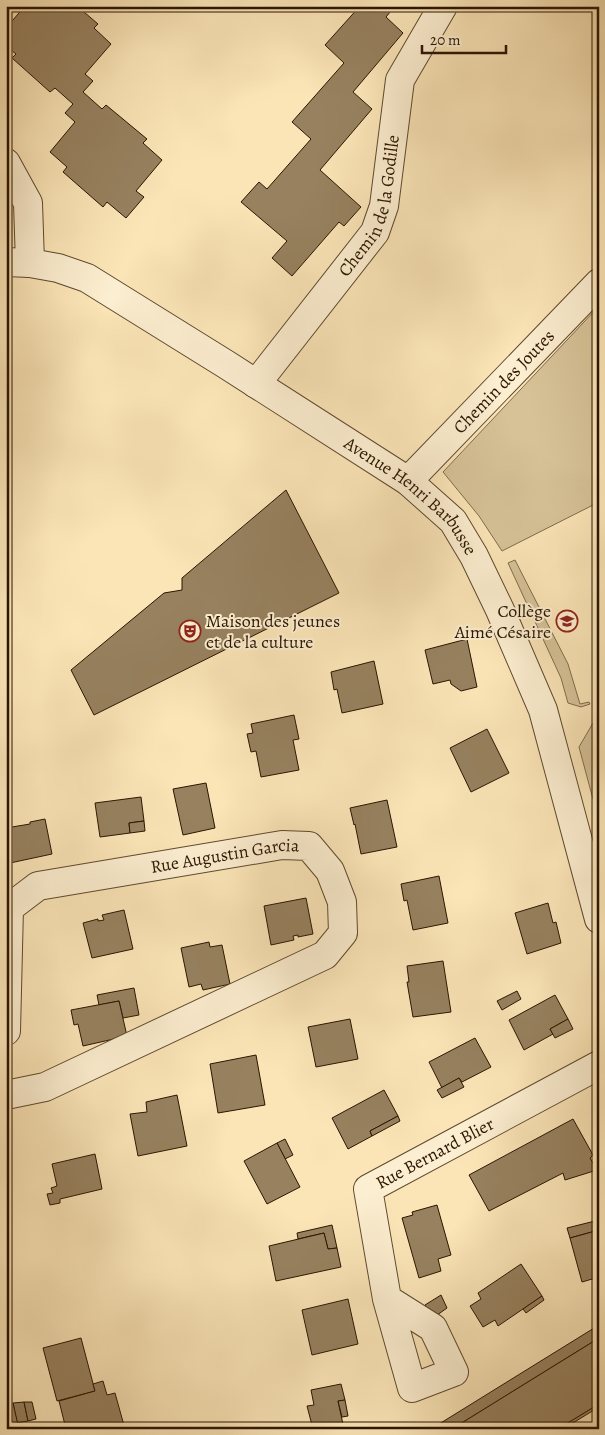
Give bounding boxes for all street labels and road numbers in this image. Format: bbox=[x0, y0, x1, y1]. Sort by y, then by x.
street label: Chemin de la Godille bbox=[333, 133, 405, 281]
street label: Chemin des Joutes bbox=[448, 324, 560, 439]
street label: Avenue Henri Barbusse bbox=[339, 431, 483, 559]
street label: Rue Augustin Garcia bbox=[149, 833, 300, 879]
street label: Rue Bernard Blier bbox=[371, 1112, 498, 1195]

